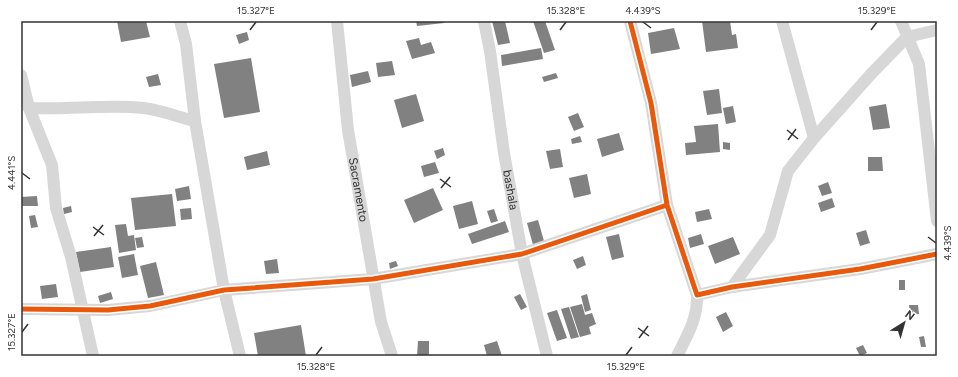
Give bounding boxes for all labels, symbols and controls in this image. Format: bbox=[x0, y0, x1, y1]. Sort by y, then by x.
text: 15.327°E bbox=[237, 4, 275, 17]
text: 15.328°E bbox=[547, 4, 585, 17]
text: 4.439°S bbox=[625, 4, 661, 17]
text: 15.329°E bbox=[858, 4, 896, 17]
text: 4.441°S bbox=[5, 156, 18, 190]
street label: Sacramento bbox=[346, 156, 371, 223]
street label: bashala bbox=[500, 169, 521, 211]
text: 4.439°S bbox=[941, 225, 954, 261]
north arrow bbox=[884, 303, 924, 343]
text: N bbox=[902, 308, 917, 323]
text: 15.327°E bbox=[5, 313, 18, 351]
text: 15.328°E bbox=[297, 360, 335, 373]
text: 15.329°E bbox=[607, 360, 645, 373]

